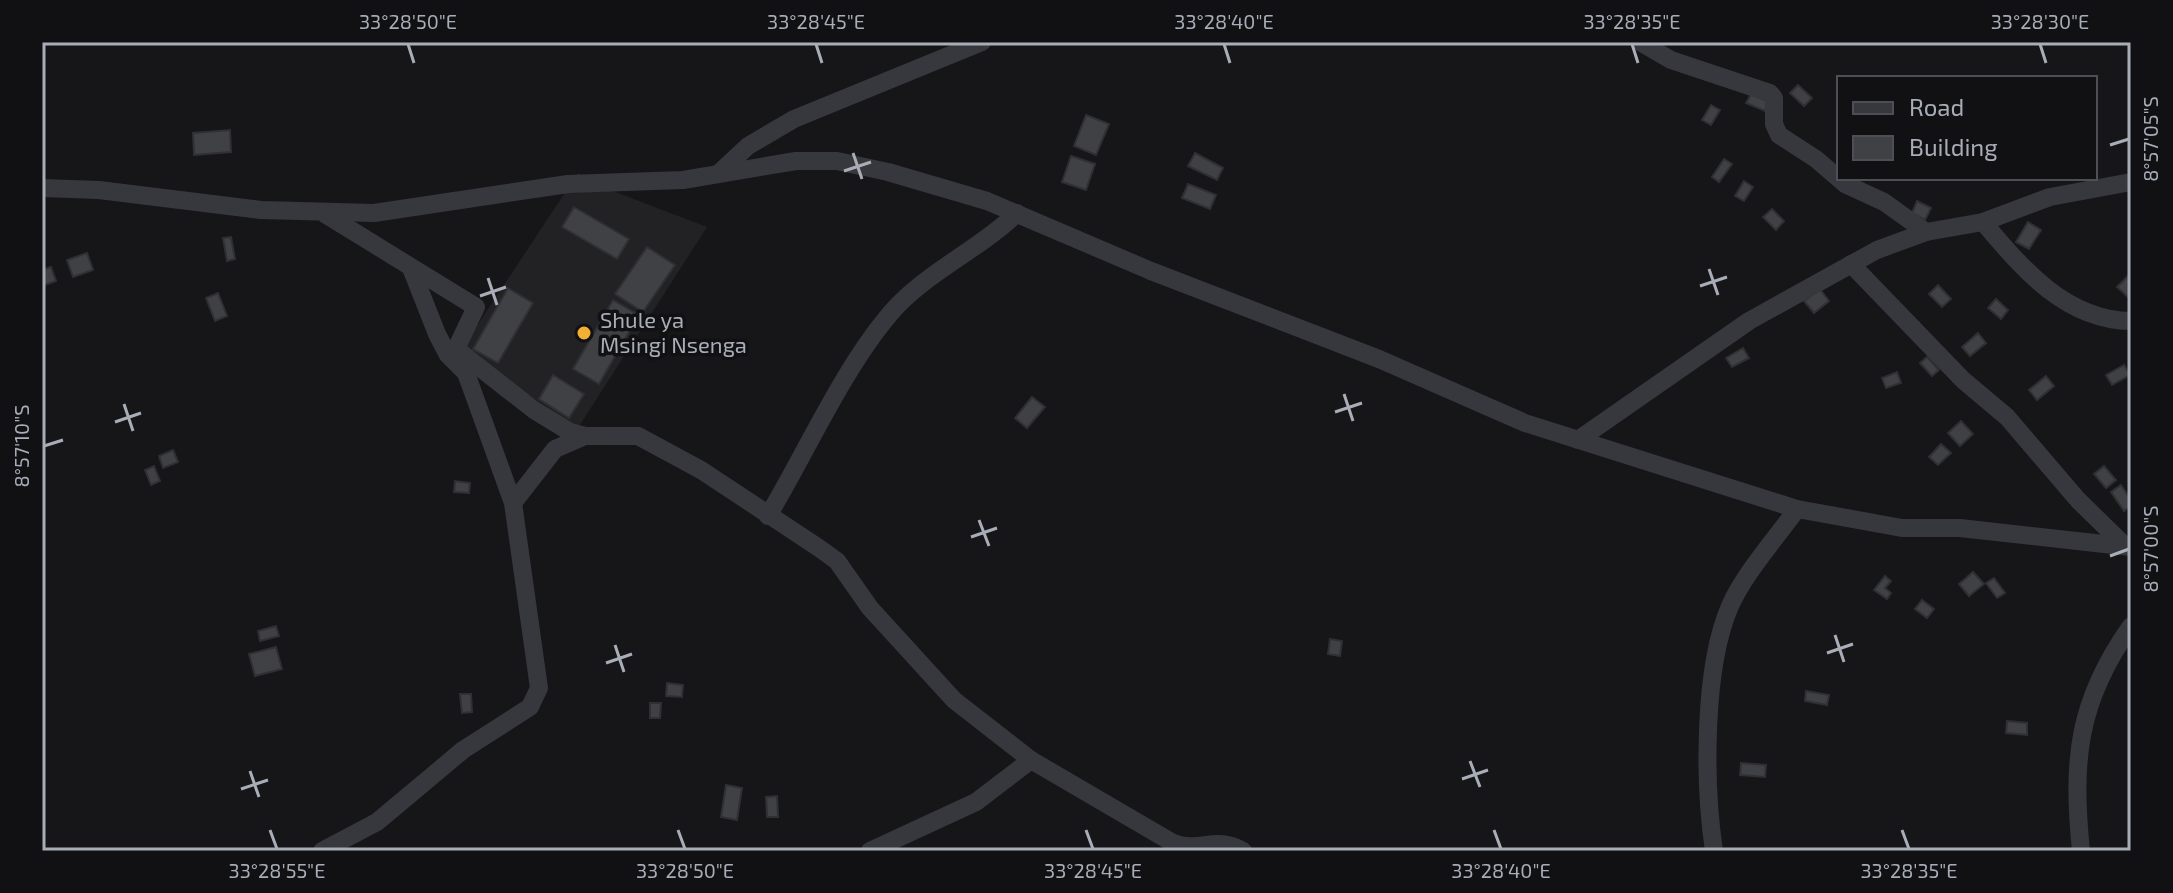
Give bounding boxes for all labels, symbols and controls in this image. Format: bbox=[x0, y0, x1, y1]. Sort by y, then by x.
text: 33°28'50"E bbox=[359, 9, 457, 33]
text: 33°28'45"E bbox=[767, 9, 865, 33]
text: 33°28'40"E bbox=[1174, 9, 1274, 33]
text: 33°28'35"E bbox=[1583, 9, 1681, 33]
text: 33°28'30"E bbox=[1991, 9, 2089, 33]
legend bbox=[1837, 76, 2097, 180]
text: Road bbox=[1909, 92, 1964, 121]
text: 8°57'05"S bbox=[2138, 96, 2162, 182]
text: Building bbox=[1909, 132, 1998, 161]
place label: Shule ya Msingi Nsenga bbox=[600, 306, 747, 357]
marker: Shule ya Msingi Nsenga bbox=[575, 324, 593, 342]
text: 8°57'10"S bbox=[9, 405, 33, 487]
text: 8°57'00"S bbox=[2138, 506, 2162, 592]
text: 33°28'55"E bbox=[229, 858, 325, 882]
text: 33°28'50"E bbox=[636, 858, 734, 882]
text: 33°28'45"E bbox=[1044, 858, 1142, 882]
text: 33°28'40"E bbox=[1451, 858, 1551, 882]
text: 33°28'35"E bbox=[1860, 858, 1958, 882]

